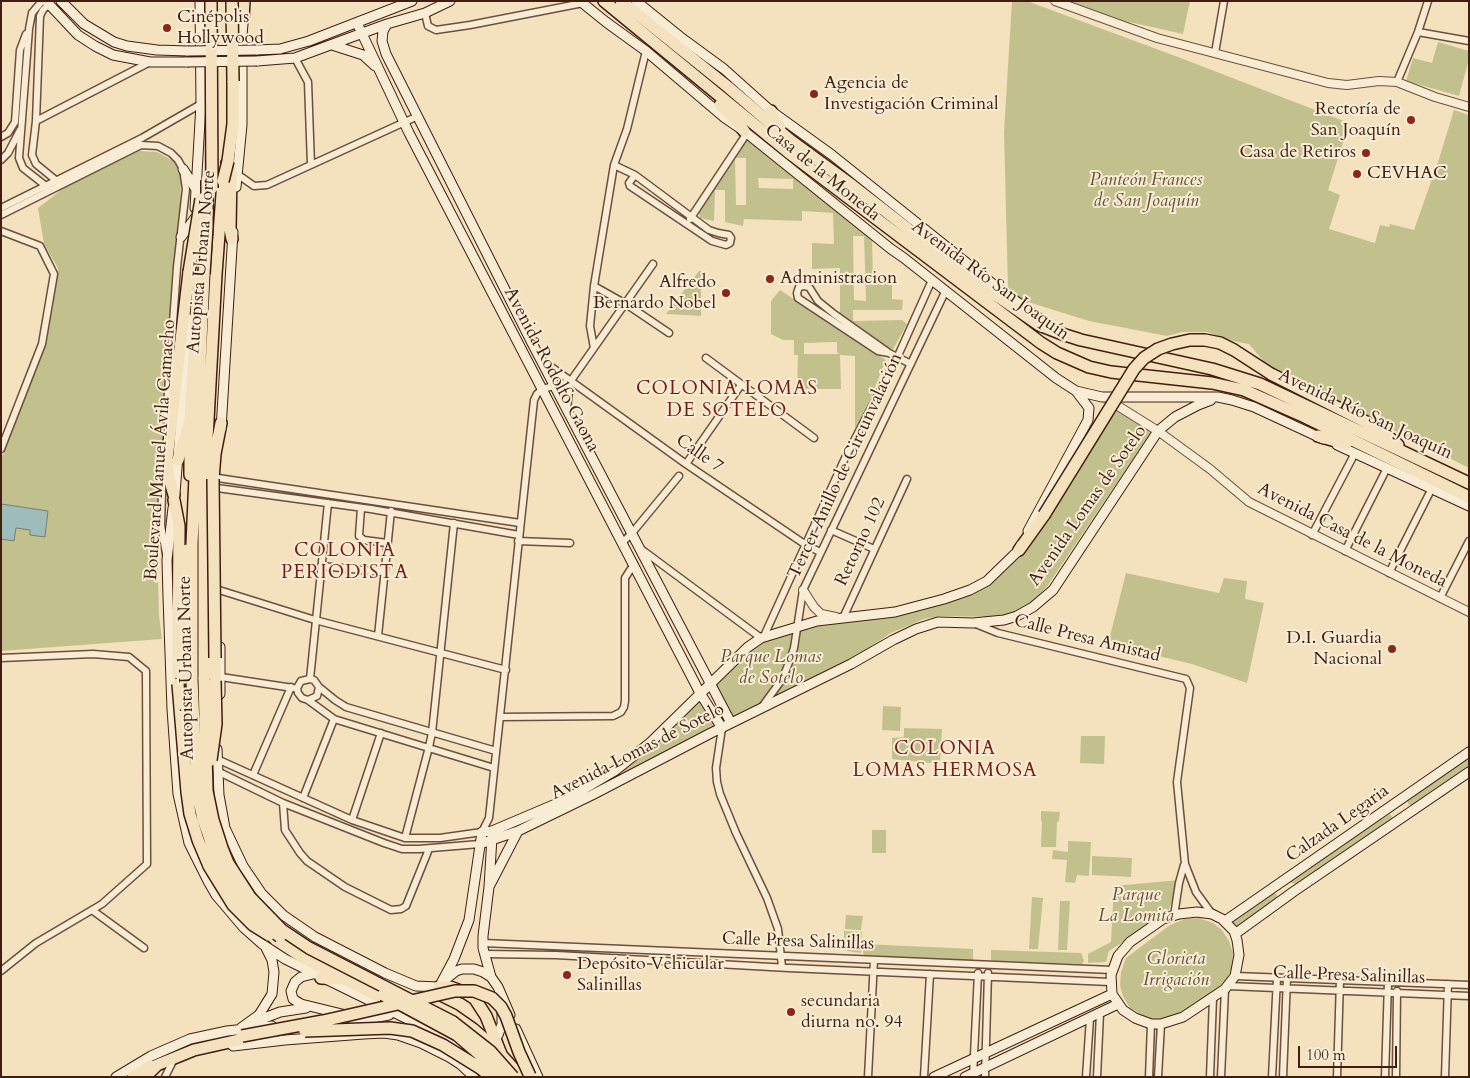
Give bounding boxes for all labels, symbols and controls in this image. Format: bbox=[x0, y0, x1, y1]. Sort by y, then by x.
place label: Cinépolis Hollywood bbox=[177, 7, 264, 50]
marker: Cinépolis Hollywood bbox=[161, 22, 173, 34]
place label: Agencia de Investigación Criminal bbox=[824, 73, 999, 116]
marker: Agencia de Investigación Criminal bbox=[808, 88, 820, 100]
place label: Rectoría de San Joaquín bbox=[1311, 99, 1401, 142]
marker: Rectoría de San Joaquín bbox=[1405, 114, 1417, 126]
street label: Casa de la Moneda bbox=[760, 120, 884, 226]
place label: Casa de Retiros bbox=[1240, 142, 1356, 164]
marker: Casa de Retiros bbox=[1360, 147, 1372, 159]
place label: CEVHAC bbox=[1367, 163, 1447, 185]
marker: CEVHAC bbox=[1351, 168, 1363, 180]
street label: Autopista Urbana Norte bbox=[183, 169, 221, 355]
park label: Panteón Frances de San Joaquín bbox=[1089, 170, 1203, 212]
street label: Avenida Río San Joaquín bbox=[907, 216, 1073, 346]
place label: Administracion bbox=[780, 268, 897, 290]
place label: Alfredo Bernardo Nobel bbox=[593, 272, 716, 314]
marker: Administracion bbox=[764, 273, 776, 285]
street label: Avenida Rodolfo Gaona bbox=[498, 284, 604, 456]
marker: Alfredo Bernardo Nobel bbox=[720, 287, 732, 299]
street label: Boulevard Manuel Ávila Camacho bbox=[141, 319, 181, 581]
street label: Tercer Anillo de Circunvalación bbox=[784, 350, 908, 582]
street label: Avenida Río San Joaquín bbox=[1274, 365, 1456, 465]
district label: COLONIA LOMAS DE SOTELO bbox=[634, 379, 820, 423]
street label: Avenida Lomas de Sotelo bbox=[1024, 421, 1152, 591]
street label: Calle 7 bbox=[671, 430, 727, 478]
street label: Avenida Casa de la Moneda bbox=[1254, 479, 1450, 593]
street label: Retorno 102 bbox=[831, 494, 891, 590]
district label: COLONIA PERIODISTA bbox=[280, 541, 410, 585]
street label: Autopista Urbana Norte bbox=[175, 576, 199, 760]
street label: Calle Presa Amistad bbox=[1012, 610, 1162, 668]
place label: D.I. Guardia Nacional bbox=[1286, 628, 1382, 670]
marker: D.I. Guardia Nacional bbox=[1386, 643, 1398, 655]
park label: Parque Lomas de Sotelo bbox=[720, 647, 822, 690]
street label: Avenida Lomas de Sotelo bbox=[548, 699, 728, 805]
district label: COLONIA LOMAS HERMOSA bbox=[851, 739, 1039, 783]
street label: Calzada Legaria bbox=[1282, 781, 1394, 867]
park label: Parque La Lomita bbox=[1098, 885, 1174, 928]
street label: Calle Presa Salinillas bbox=[721, 929, 875, 955]
park label: Glorieta Irrigación bbox=[1143, 949, 1209, 992]
place label: Depósito Vehicular Salinillas bbox=[577, 954, 724, 996]
street label: Calle Presa Salinillas bbox=[1272, 963, 1426, 989]
marker: Depósito Vehicular Salinillas bbox=[561, 969, 573, 981]
place label: secundaria diurna no. 94 bbox=[801, 991, 903, 1034]
marker: secundaria diurna no. 94 bbox=[785, 1006, 797, 1018]
scale bar bbox=[1300, 1036, 1399, 1068]
text: 100 m bbox=[1306, 1045, 1346, 1065]

